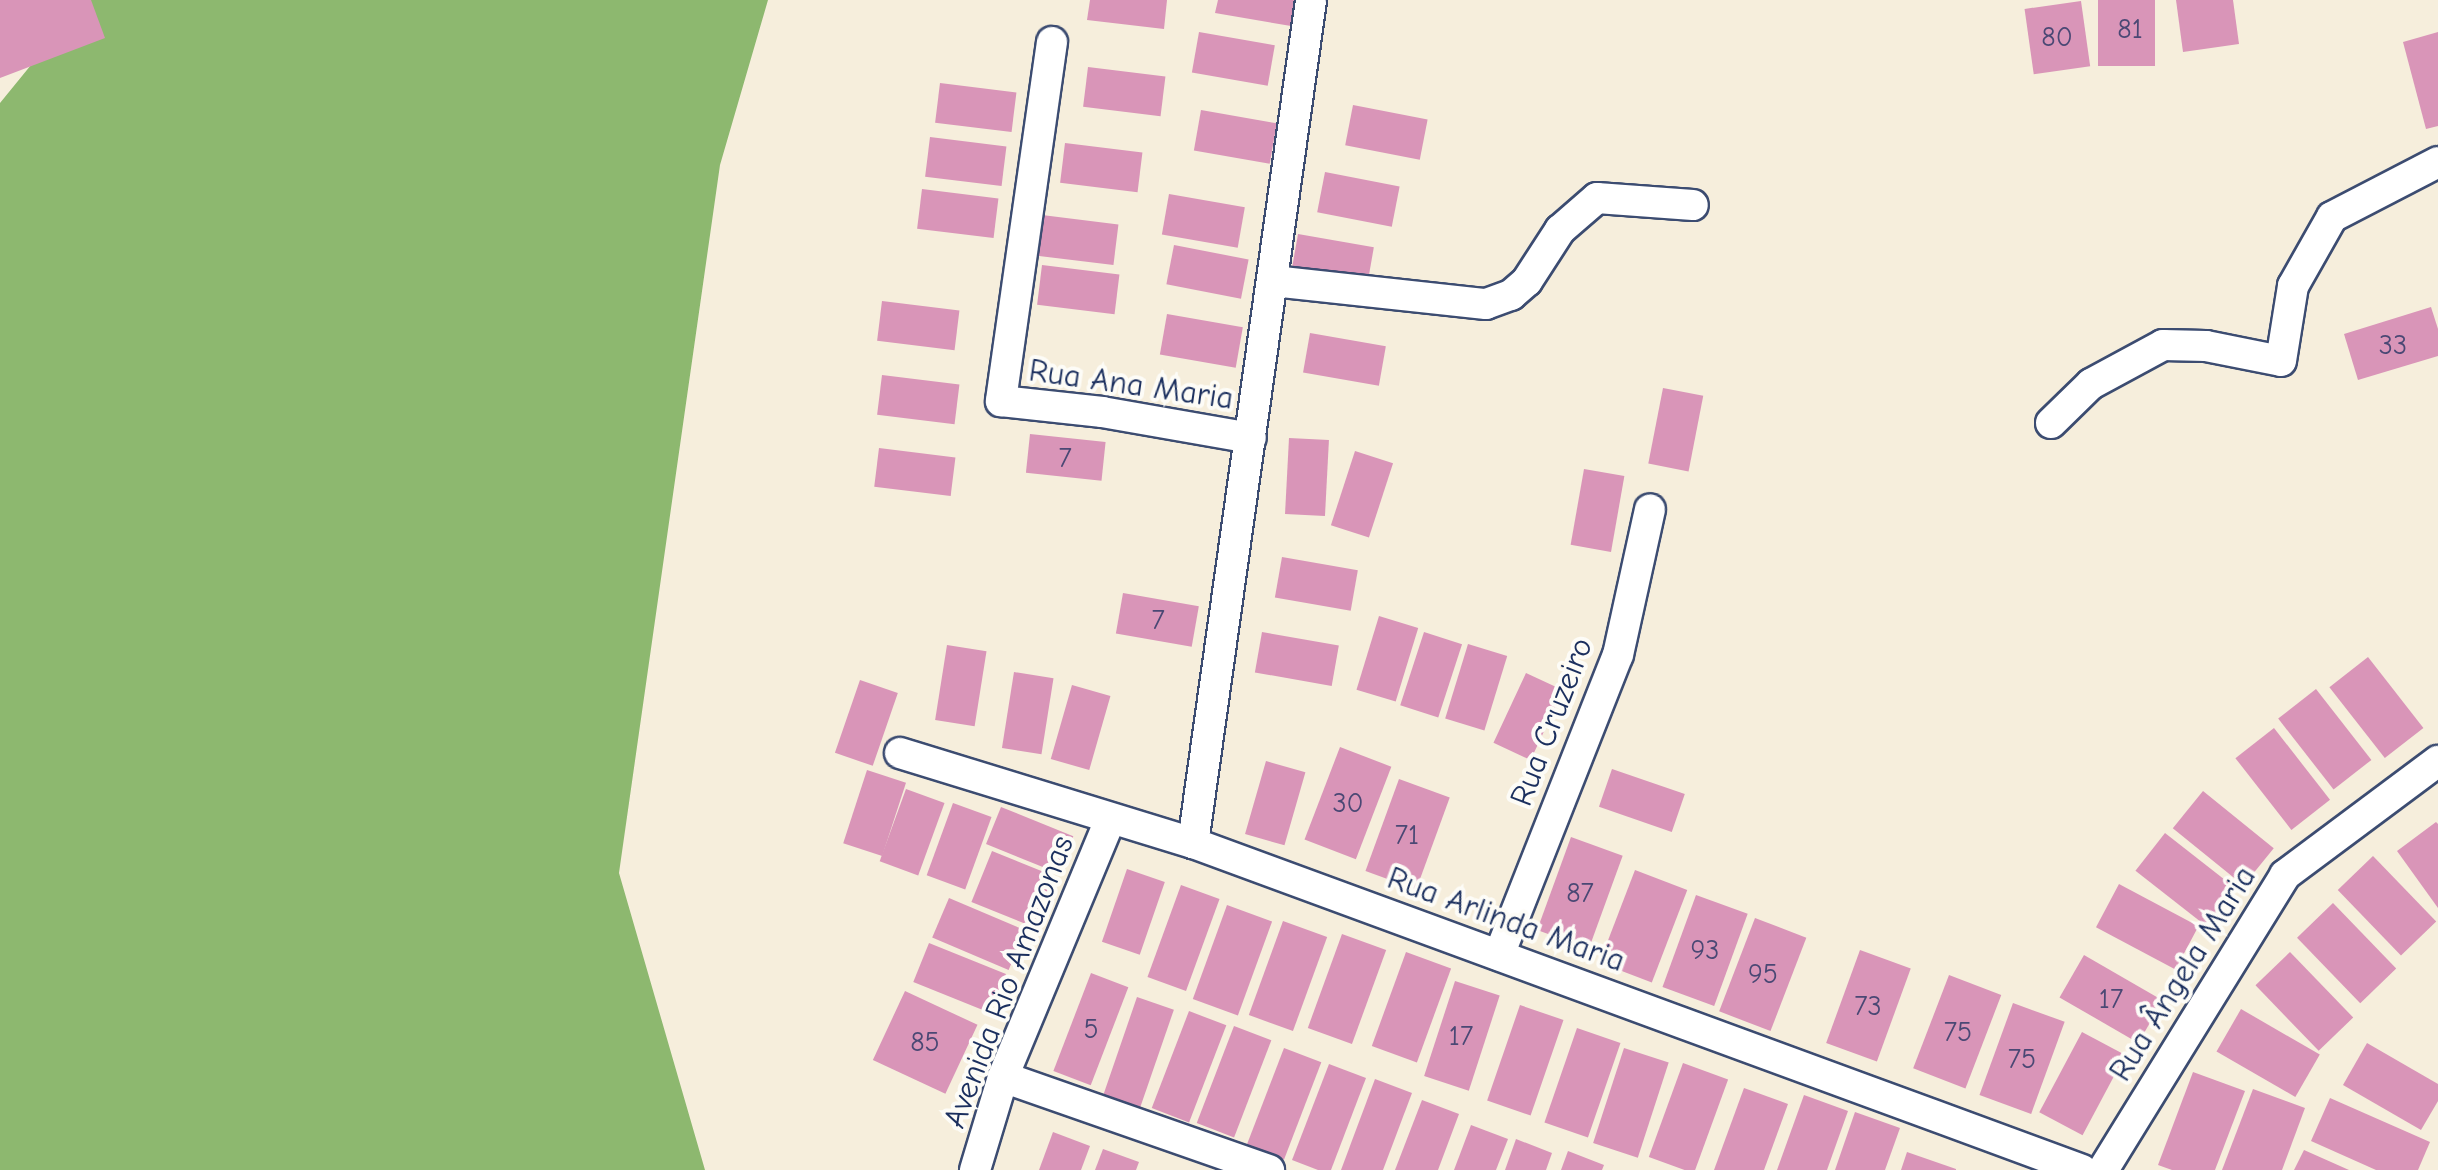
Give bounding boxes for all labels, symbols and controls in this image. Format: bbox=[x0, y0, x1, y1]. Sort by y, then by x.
house number: 81 bbox=[2117, 12, 2143, 46]
house number: 80 bbox=[2041, 20, 2073, 54]
house number: 33 bbox=[2379, 328, 2407, 362]
street label: Rua Ana Maria bbox=[1026, 352, 1236, 418]
house number: 7 bbox=[1058, 441, 1072, 475]
house number: 7 bbox=[1151, 603, 1165, 637]
street label: Rua Cruzeiro bbox=[1502, 633, 1602, 811]
house number: 30 bbox=[1332, 786, 1364, 820]
house number: 71 bbox=[1395, 818, 1419, 852]
street label: Avenida Rio Amazonas bbox=[936, 831, 1082, 1133]
street label: Rua Arlinda Maria bbox=[1382, 859, 1630, 981]
street label: Rua Ângela Maria bbox=[2102, 860, 2264, 1088]
house number: 87 bbox=[1566, 876, 1594, 910]
house number: 93 bbox=[1690, 933, 1720, 967]
house number: 95 bbox=[1748, 957, 1778, 991]
house number: 17 bbox=[2099, 982, 2123, 1016]
house number: 73 bbox=[1854, 989, 1882, 1023]
house number: 5 bbox=[1083, 1012, 1099, 1046]
house number: 75 bbox=[1944, 1015, 1972, 1049]
house number: 17 bbox=[1449, 1019, 1473, 1053]
house number: 85 bbox=[910, 1025, 940, 1059]
house number: 75 bbox=[2008, 1042, 2036, 1076]

